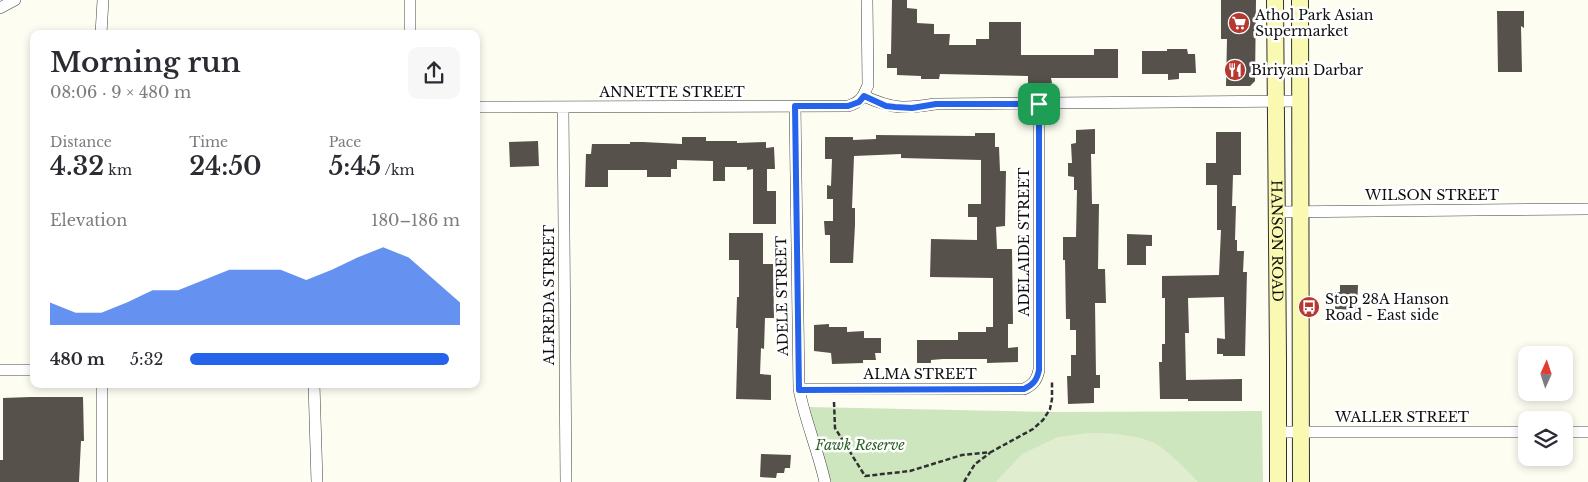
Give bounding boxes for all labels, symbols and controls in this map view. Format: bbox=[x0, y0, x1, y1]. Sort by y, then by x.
place label: Athol Park Asian Supermarket bbox=[1254, 6, 1374, 40]
supermarket icon: Athol Park Asian Supermarket bbox=[1227, 11, 1251, 35]
text: Morning run bbox=[50, 45, 241, 80]
button: share bbox=[408, 47, 460, 99]
restaurant icon: Biriyani Darbar bbox=[1223, 58, 1247, 82]
place label: Biriyani Darbar bbox=[1251, 61, 1364, 79]
text: 08:06 · 9 × 480 m bbox=[50, 82, 191, 102]
street label: ANNETTE STREET bbox=[598, 83, 745, 101]
pin bbox=[1018, 83, 1060, 125]
icon: arrive bbox=[1025, 90, 1053, 118]
text: Distance bbox=[50, 133, 112, 151]
text: Time bbox=[189, 133, 228, 151]
text: Pace bbox=[329, 133, 361, 151]
text: 4.32 bbox=[50, 151, 104, 182]
text: 24:50 bbox=[189, 151, 262, 182]
text: 5:45 bbox=[329, 151, 381, 182]
text: km bbox=[104, 161, 132, 179]
text: /km bbox=[381, 161, 415, 179]
street label: ADELAIDE STREET bbox=[1015, 167, 1033, 318]
street label: HANSON ROAD bbox=[1268, 180, 1287, 302]
street label: WILSON STREET bbox=[1364, 186, 1499, 204]
text: Elevation bbox=[50, 210, 127, 230]
text: 180–186 m bbox=[371, 210, 460, 230]
street label: ALFREDA STREET bbox=[540, 225, 558, 366]
street label: ADELE STREET bbox=[772, 236, 792, 357]
place label: Stop 28A Hanson Road - East side bbox=[1325, 290, 1449, 324]
bus stop icon: Stop 28A Hanson Road - East side bbox=[1297, 295, 1321, 319]
north arrow bbox=[1518, 346, 1572, 401]
map controls bbox=[1518, 346, 1573, 466]
text: 480 m bbox=[50, 349, 105, 369]
text: 5:32 bbox=[130, 349, 163, 369]
street label: ALMA STREET bbox=[862, 365, 977, 383]
street label: WALLER STREET bbox=[1334, 408, 1469, 426]
button: layers bbox=[1518, 411, 1573, 466]
park label: Fawk Reserve bbox=[814, 436, 905, 454]

